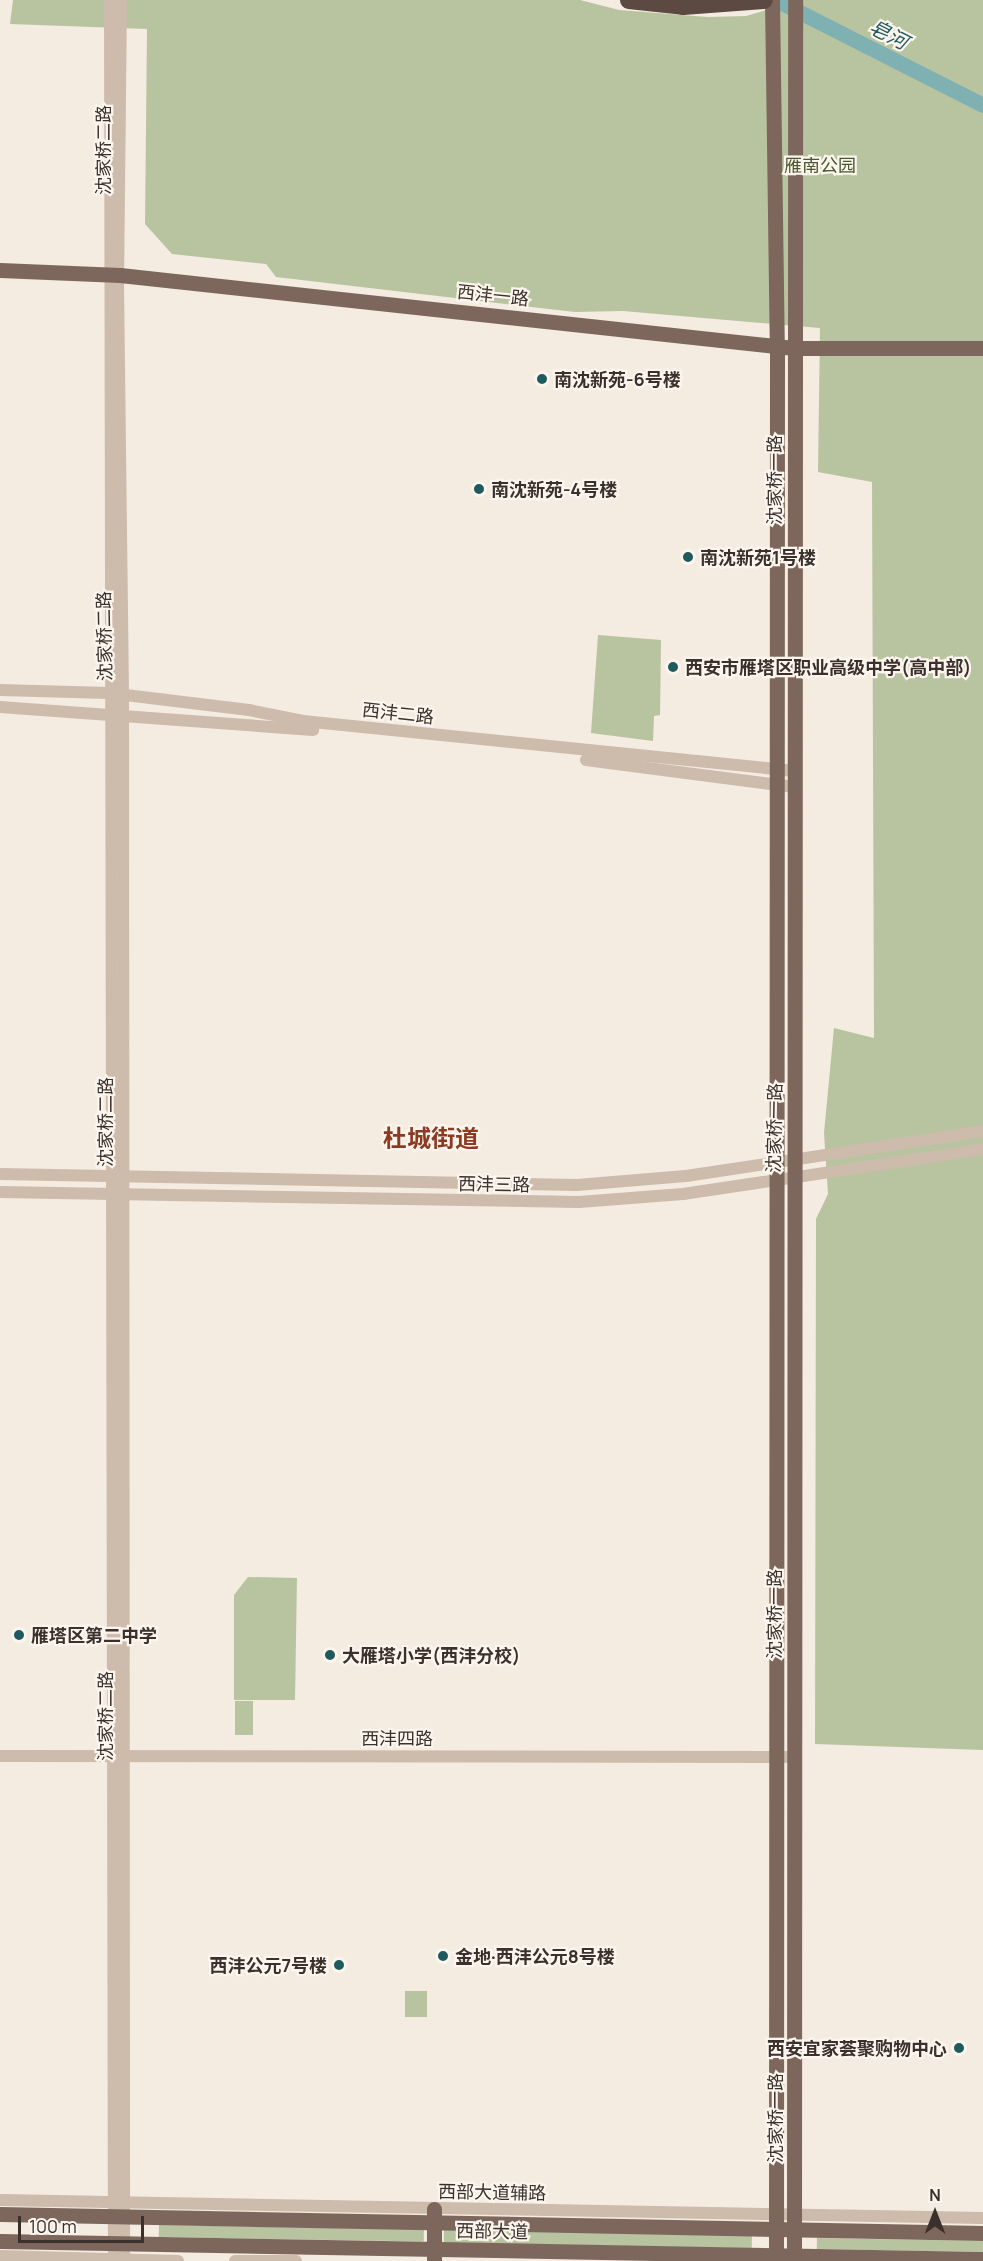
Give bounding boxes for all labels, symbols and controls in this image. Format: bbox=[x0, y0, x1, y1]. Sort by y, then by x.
water label: 皂河 bbox=[866, 14, 912, 54]
street label: 沈家桥二路 bbox=[92, 105, 114, 195]
park label: 雁南公园 bbox=[784, 154, 856, 176]
street label: 西沣一路 bbox=[456, 280, 530, 310]
place label: 南沈新苑-6号楼 bbox=[554, 368, 681, 390]
marker: 南沈新苑-6号楼 bbox=[535, 372, 549, 386]
street label: 沈家桥一路 bbox=[763, 435, 785, 525]
place label: 南沈新苑-4号楼 bbox=[491, 478, 617, 500]
marker: 南沈新苑-4号楼 bbox=[472, 482, 486, 496]
place label: 南沈新苑1号楼 bbox=[700, 546, 816, 568]
marker: 南沈新苑1号楼 bbox=[681, 550, 695, 564]
street label: 沈家桥二路 bbox=[92, 591, 116, 681]
place label: 西安市雁塔区职业高级中学(高中部) bbox=[685, 656, 971, 678]
marker: 西安市雁塔区职业高级中学(高中部) bbox=[666, 660, 680, 674]
street label: 西沣二路 bbox=[361, 698, 435, 728]
street label: 沈家桥二路 bbox=[94, 1077, 116, 1167]
street label: 沈家桥一路 bbox=[762, 1083, 786, 1173]
district label: 杜城街道 bbox=[383, 1124, 479, 1152]
street label: 西沣三路 bbox=[458, 1173, 530, 1195]
street label: 沈家桥一路 bbox=[763, 1569, 785, 1659]
place label: 雁塔区第二中学 bbox=[31, 1624, 157, 1646]
marker: 雁塔区第二中学 bbox=[12, 1628, 26, 1642]
place label: 大雁塔小学(西沣分校) bbox=[342, 1644, 520, 1666]
marker: 大雁塔小学(西沣分校) bbox=[323, 1648, 337, 1662]
street label: 沈家桥二路 bbox=[94, 1671, 116, 1761]
street label: 西沣四路 bbox=[361, 1727, 433, 1749]
place label: 金地·西沣公元8号楼 bbox=[455, 1945, 615, 1967]
marker: 金地·西沣公元8号楼 bbox=[436, 1949, 450, 1963]
place label: 西沣公元7号楼 bbox=[209, 1954, 327, 1976]
marker: 西沣公元7号楼 bbox=[332, 1958, 346, 1972]
place label: 西安宜家荟聚购物中心 bbox=[767, 2037, 947, 2059]
marker: 西安宜家荟聚购物中心 bbox=[952, 2041, 966, 2055]
street label: 沈家桥一路 bbox=[764, 2073, 786, 2163]
street label: 西部大道辅路 bbox=[438, 2180, 546, 2204]
north arrow bbox=[905, 2183, 965, 2243]
text: N bbox=[929, 2184, 941, 2206]
scale bar bbox=[21, 2204, 147, 2242]
text: 100 m bbox=[29, 2214, 77, 2238]
street label: 西部大道 bbox=[456, 2220, 528, 2242]

